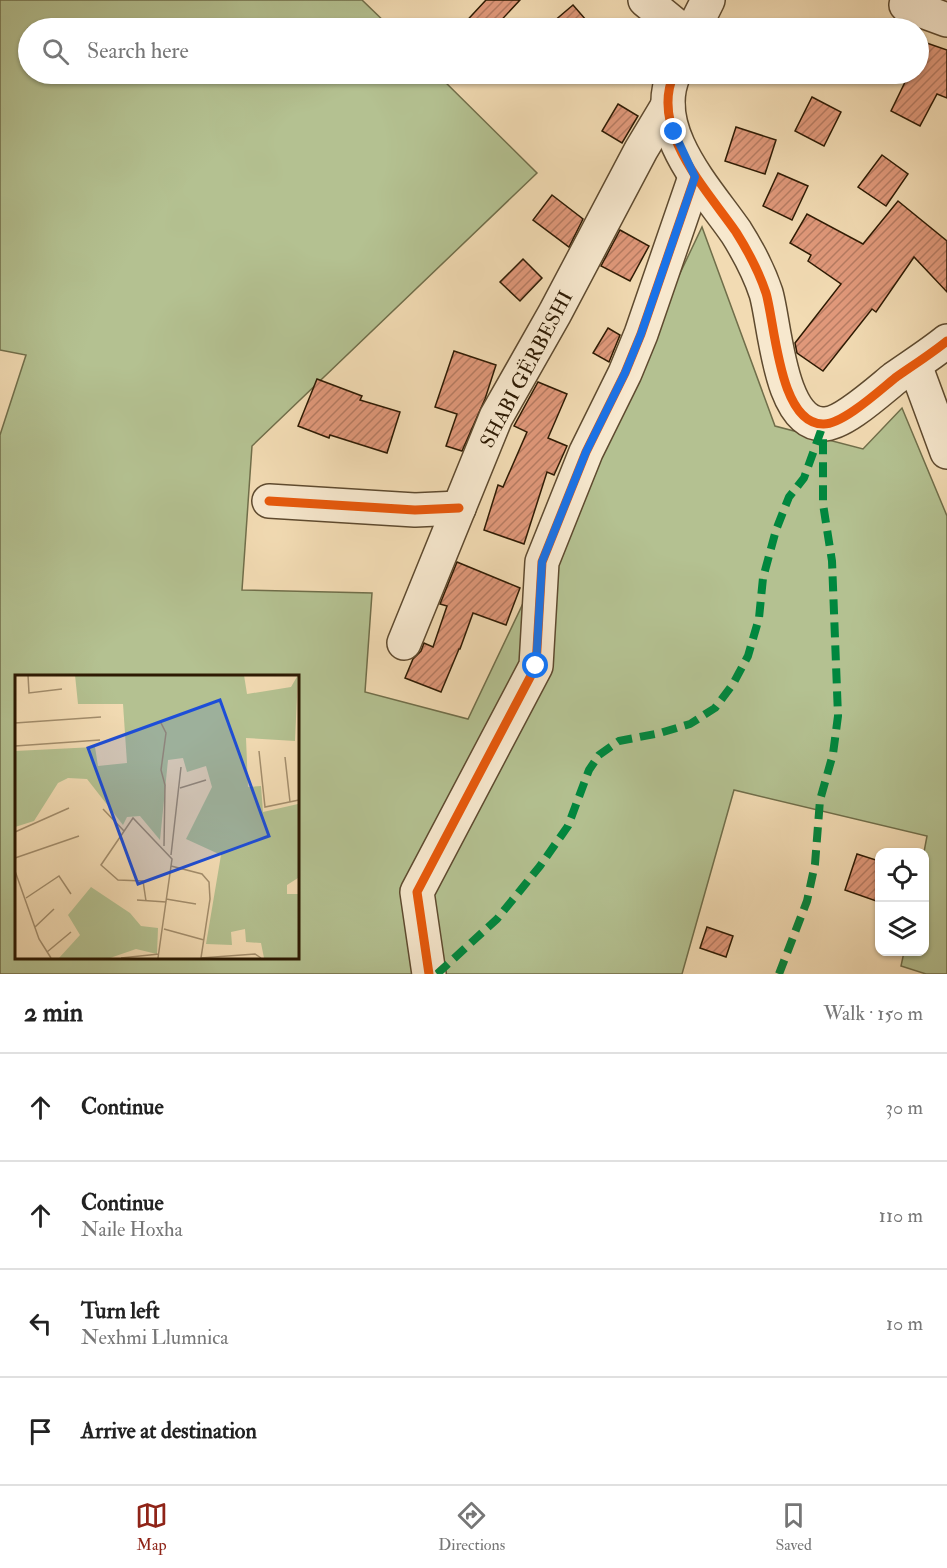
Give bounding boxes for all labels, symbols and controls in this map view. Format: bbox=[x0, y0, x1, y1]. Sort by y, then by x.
search box bbox=[18, 18, 929, 84]
icon: search bbox=[39, 35, 72, 68]
text: Search here bbox=[87, 37, 189, 65]
route end bbox=[660, 118, 686, 144]
street label: SHABI GËRBESHI bbox=[475, 286, 578, 452]
route start bbox=[522, 652, 548, 678]
inset map bbox=[15, 675, 298, 959]
map controls bbox=[875, 848, 929, 956]
button: locate bbox=[875, 848, 929, 902]
button: layers bbox=[875, 902, 929, 956]
text: 2 min bbox=[24, 997, 83, 1029]
text: Walk · 150 m bbox=[823, 1001, 923, 1026]
icon: ahead bbox=[24, 1091, 57, 1124]
text: Continue bbox=[81, 1093, 164, 1121]
text: 30 m bbox=[885, 1095, 923, 1120]
text: Continue bbox=[81, 1189, 164, 1217]
icon: ahead bbox=[24, 1199, 57, 1232]
text: 110 m bbox=[879, 1203, 923, 1228]
text: Naile Hoxha bbox=[81, 1217, 183, 1242]
text: Turn left bbox=[81, 1297, 160, 1325]
icon: left bbox=[24, 1307, 57, 1340]
text: 10 m bbox=[886, 1311, 923, 1336]
text: Nexhmi Llumnica bbox=[81, 1325, 229, 1350]
icon: arrive bbox=[24, 1415, 57, 1448]
text: Arrive at destination bbox=[81, 1417, 257, 1445]
tab: Map bbox=[135, 1499, 168, 1555]
tab: Directions bbox=[438, 1499, 505, 1555]
tab: Saved bbox=[775, 1499, 812, 1555]

